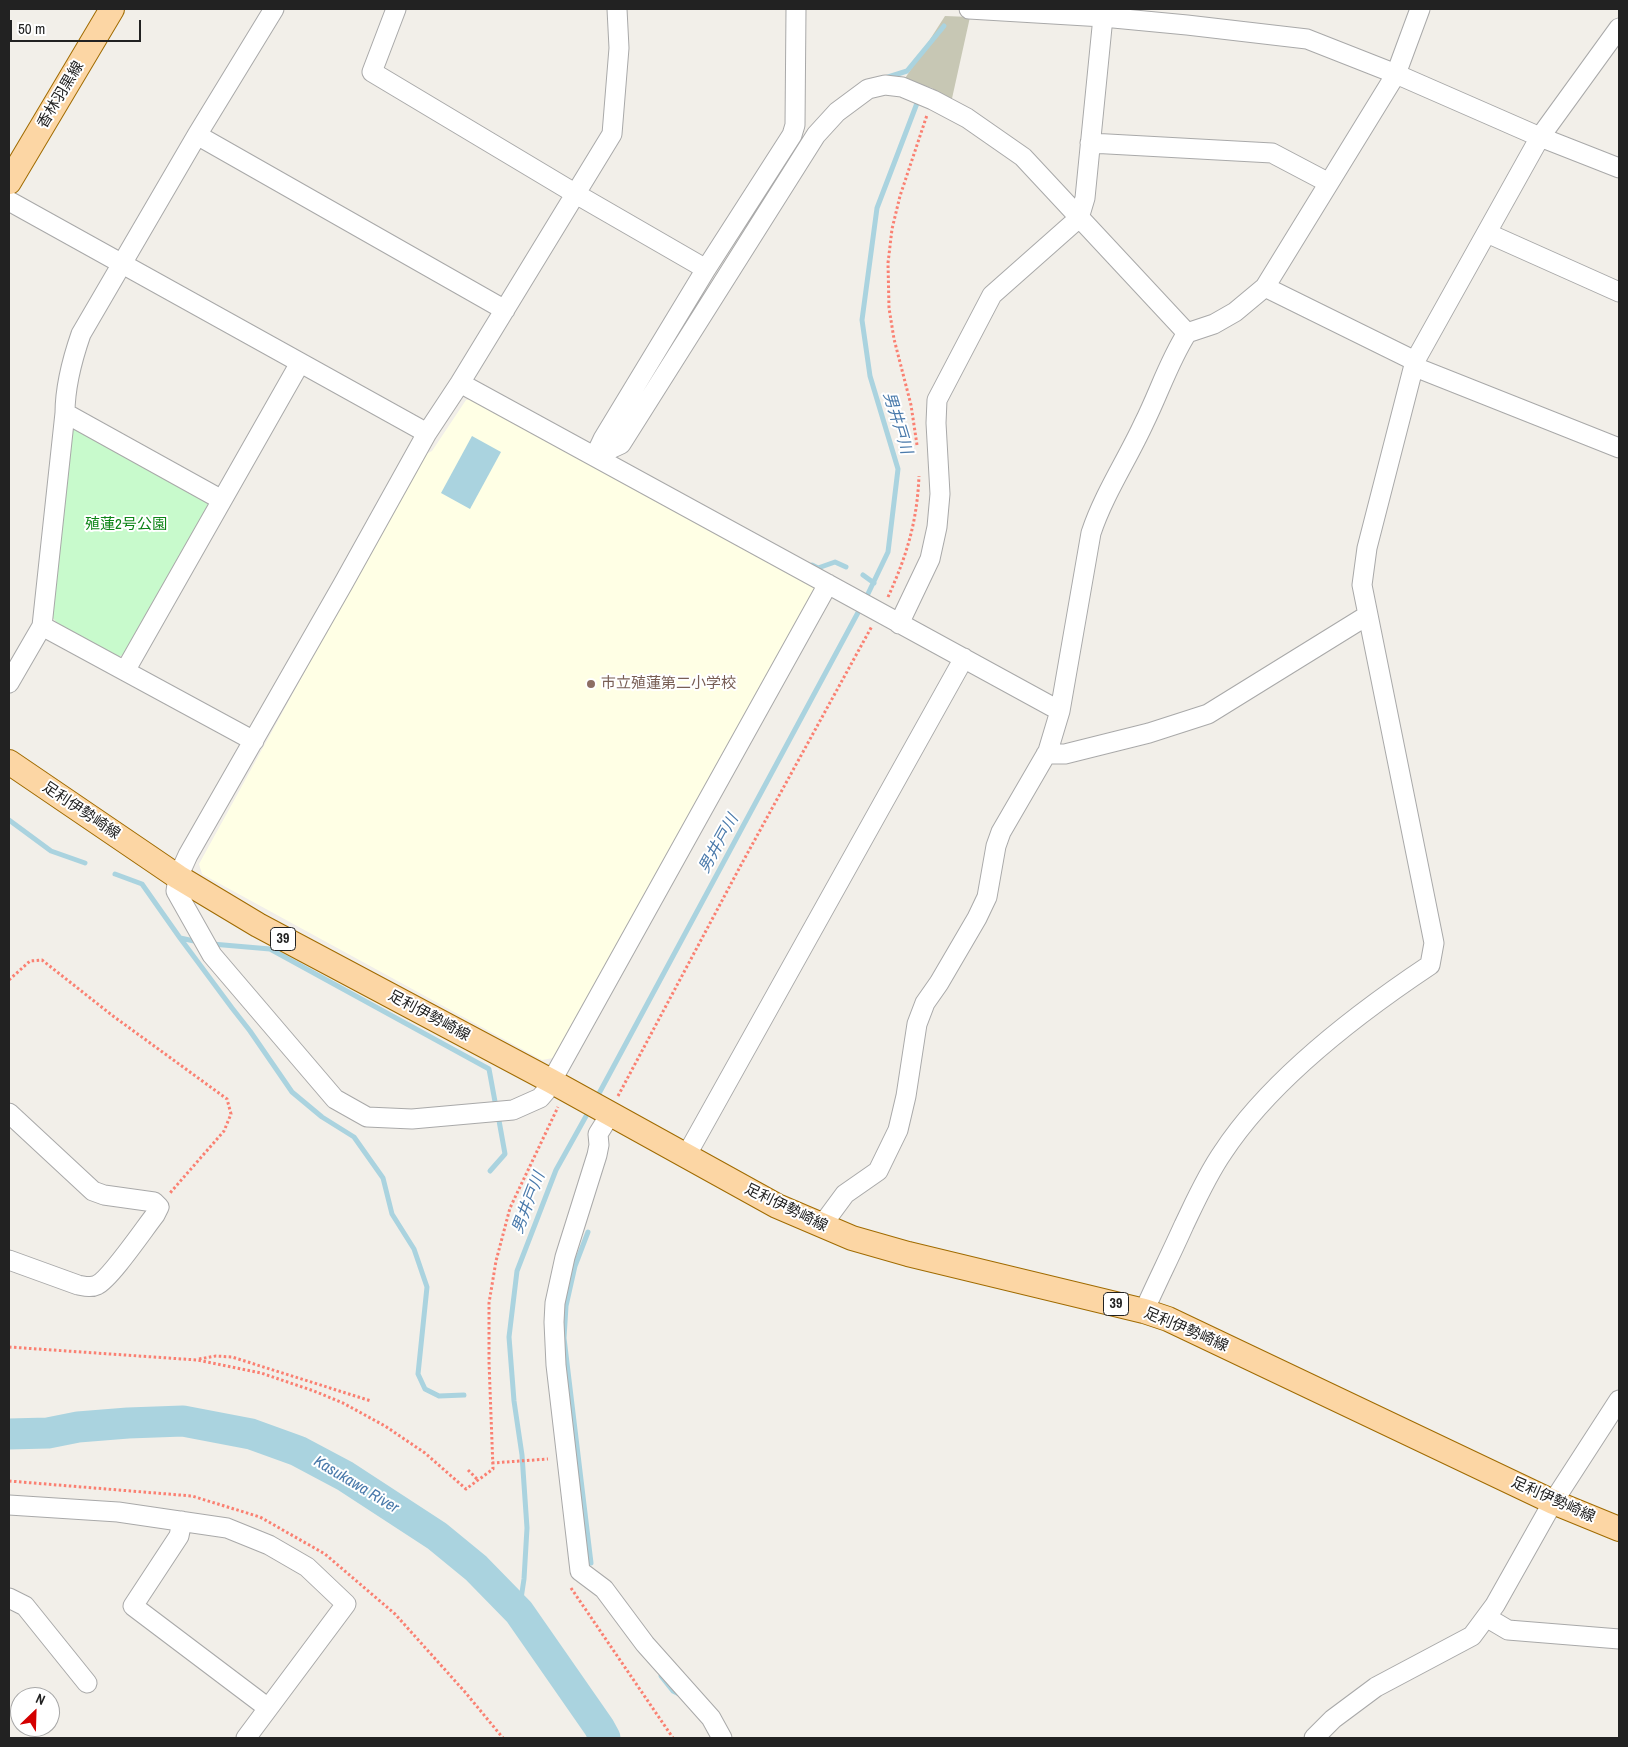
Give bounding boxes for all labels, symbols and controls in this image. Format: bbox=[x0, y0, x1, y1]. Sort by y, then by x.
scale bar bbox=[12, 10, 144, 42]
text: 50 m bbox=[18, 18, 45, 39]
street label: 香林羽黒線 bbox=[34, 58, 88, 132]
water label: 男井戸川 bbox=[878, 390, 916, 456]
park label: 殖蓮2号公園 bbox=[85, 516, 167, 534]
place label: 市立殖蓮第二小学校 bbox=[601, 675, 736, 693]
marker: 市立殖蓮第二小学校 bbox=[585, 678, 597, 690]
street label: 足利伊勢崎線 bbox=[39, 778, 123, 844]
water label: 男井戸川 bbox=[695, 811, 743, 877]
road number: 39 bbox=[270, 928, 296, 951]
street label: 足利伊勢崎線 bbox=[385, 987, 473, 1045]
water label: 男井戸川 bbox=[509, 1170, 549, 1236]
street label: 足利伊勢崎線 bbox=[742, 1180, 830, 1236]
road number: 39 bbox=[1104, 1292, 1128, 1316]
street label: 足利伊勢崎線 bbox=[1141, 1304, 1231, 1356]
water label: Kasukawa River bbox=[310, 1452, 402, 1518]
street label: 足利伊勢崎線 bbox=[1508, 1473, 1598, 1527]
north arrow bbox=[10, 1687, 60, 1737]
text: N bbox=[33, 1689, 48, 1709]

